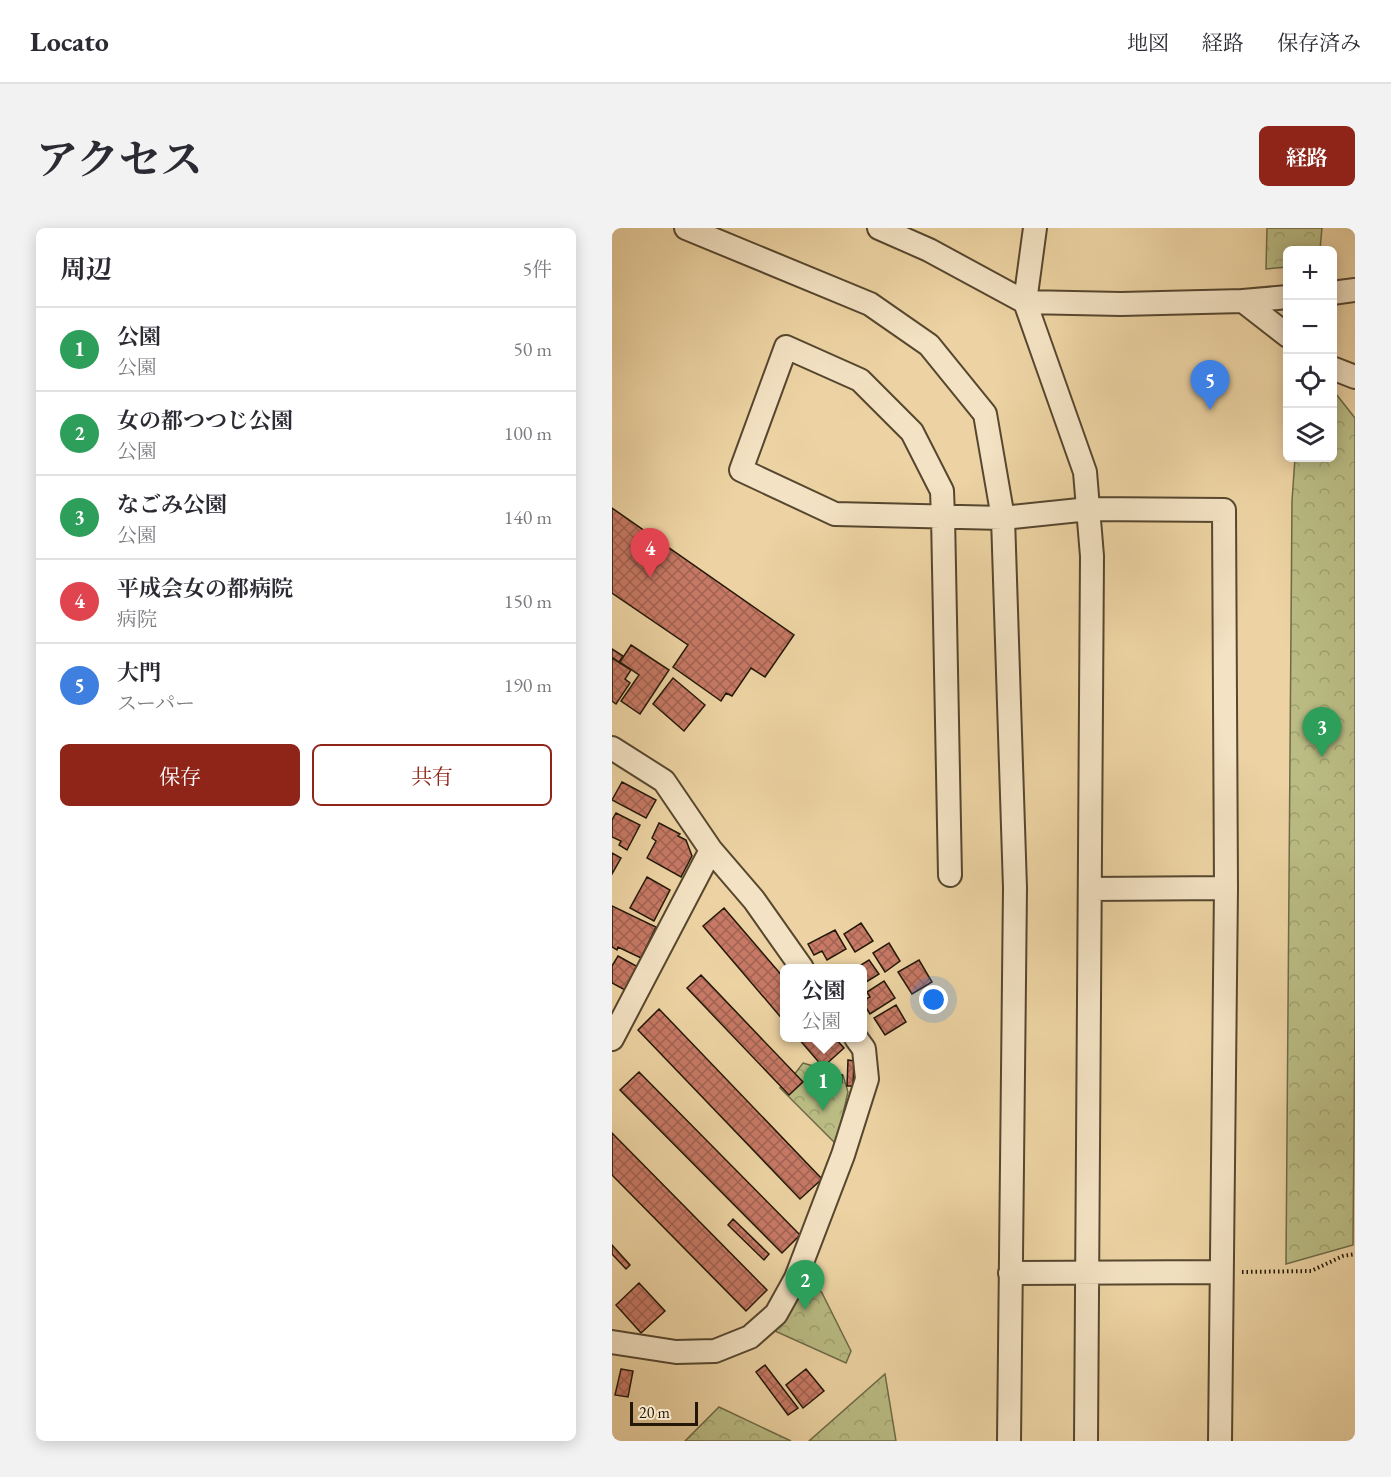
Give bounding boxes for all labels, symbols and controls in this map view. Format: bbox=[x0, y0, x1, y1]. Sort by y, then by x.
text: Locato bbox=[30, 23, 109, 59]
text: 地図 bbox=[1127, 29, 1169, 56]
text: 経路 bbox=[1202, 29, 1244, 56]
text: 保存済み bbox=[1277, 29, 1361, 56]
button: 経路 bbox=[1259, 126, 1355, 186]
text: アクセス bbox=[36, 132, 203, 187]
map controls bbox=[1283, 246, 1337, 462]
button: + bbox=[1283, 246, 1337, 300]
text: 周辺 bbox=[60, 252, 112, 286]
text: 5件 bbox=[522, 256, 552, 282]
button: − bbox=[1283, 300, 1337, 354]
text: 公園 bbox=[117, 322, 161, 351]
text: 1 bbox=[74, 336, 85, 362]
text: 50 m bbox=[513, 336, 552, 362]
text: 公園 bbox=[117, 354, 157, 380]
button: locate bbox=[1283, 354, 1337, 408]
pin: 5 bbox=[1190, 360, 1230, 410]
text: 女の都つつじ公園 bbox=[117, 406, 293, 435]
button: layers bbox=[1283, 408, 1337, 462]
text: 2 bbox=[74, 420, 85, 446]
text: 100 m bbox=[504, 420, 552, 446]
text: 公園 bbox=[117, 438, 157, 464]
text: なごみ公園 bbox=[117, 490, 227, 519]
text: 3 bbox=[74, 504, 85, 530]
text: 140 m bbox=[504, 504, 552, 530]
text: 公園 bbox=[117, 522, 157, 548]
pin: 4 bbox=[630, 528, 669, 578]
text: 平成会女の都病院 bbox=[117, 574, 293, 603]
text: 4 bbox=[74, 588, 85, 614]
text: 150 m bbox=[504, 588, 552, 614]
text: 病院 bbox=[117, 606, 157, 632]
text: 大門 bbox=[117, 658, 161, 687]
text: 5 bbox=[74, 672, 85, 698]
text: 190 m bbox=[504, 672, 552, 698]
text: スーパー bbox=[117, 690, 195, 716]
pin: 3 bbox=[1302, 708, 1342, 757]
button: 保存 bbox=[60, 744, 300, 806]
button: 共有 bbox=[312, 744, 552, 806]
popup bbox=[780, 964, 867, 1042]
text: 公園 bbox=[801, 976, 846, 1005]
your location bbox=[919, 985, 948, 1014]
text: 公園 bbox=[801, 1008, 841, 1034]
pin: 1 bbox=[804, 1062, 842, 1111]
pin: 2 bbox=[786, 1260, 824, 1310]
scale bar bbox=[630, 1399, 698, 1426]
text: 20 m bbox=[639, 1402, 670, 1423]

